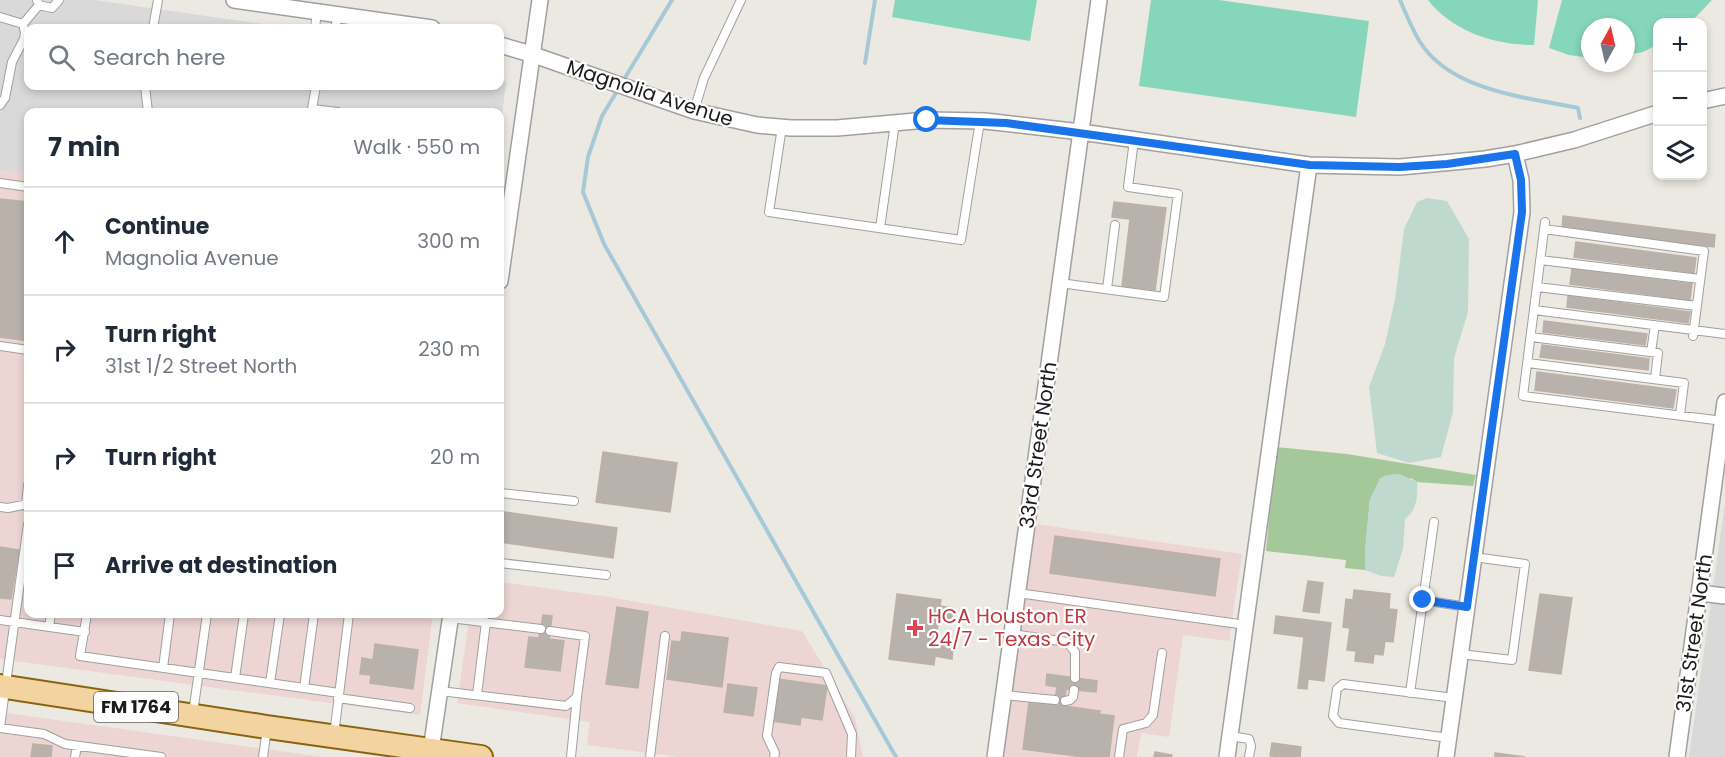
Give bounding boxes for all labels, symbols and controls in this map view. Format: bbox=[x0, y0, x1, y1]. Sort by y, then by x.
north arrow bbox=[1581, 18, 1635, 72]
map controls bbox=[1653, 18, 1707, 180]
button: + bbox=[1653, 18, 1707, 72]
search box bbox=[24, 24, 504, 90]
icon: search bbox=[45, 41, 78, 74]
text: Search here bbox=[93, 42, 226, 73]
street label: Magnolia Avenue bbox=[563, 53, 737, 133]
button: − bbox=[1653, 72, 1707, 126]
route start bbox=[913, 106, 939, 132]
button: layers bbox=[1653, 126, 1707, 180]
text: 7 min bbox=[48, 129, 120, 165]
text: Walk · 550 m bbox=[353, 133, 480, 161]
text: Continue bbox=[105, 211, 209, 242]
icon: ahead bbox=[48, 225, 81, 258]
text: 300 m bbox=[417, 227, 480, 255]
text: Magnolia Avenue bbox=[105, 244, 279, 272]
text: Turn right bbox=[105, 319, 216, 350]
icon: right bbox=[48, 333, 81, 366]
text: 230 m bbox=[418, 335, 480, 363]
text: 31st 1/2 Street North bbox=[105, 352, 297, 380]
street label: 33rd Street North bbox=[1012, 360, 1064, 530]
icon: right bbox=[48, 441, 81, 474]
text: Turn right bbox=[105, 442, 216, 473]
text: 20 m bbox=[430, 443, 480, 471]
icon: arrive bbox=[48, 549, 81, 582]
text: Arrive at destination bbox=[105, 550, 337, 581]
street label: 31st Street North bbox=[1669, 552, 1719, 714]
route end bbox=[1409, 586, 1435, 612]
place label: HCA Houston ER 24/7 - Texas City bbox=[928, 602, 1095, 653]
marker: HCA Houston ER 24/7 - Texas City bbox=[906, 619, 924, 637]
road number: FM 1764 bbox=[94, 692, 178, 722]

